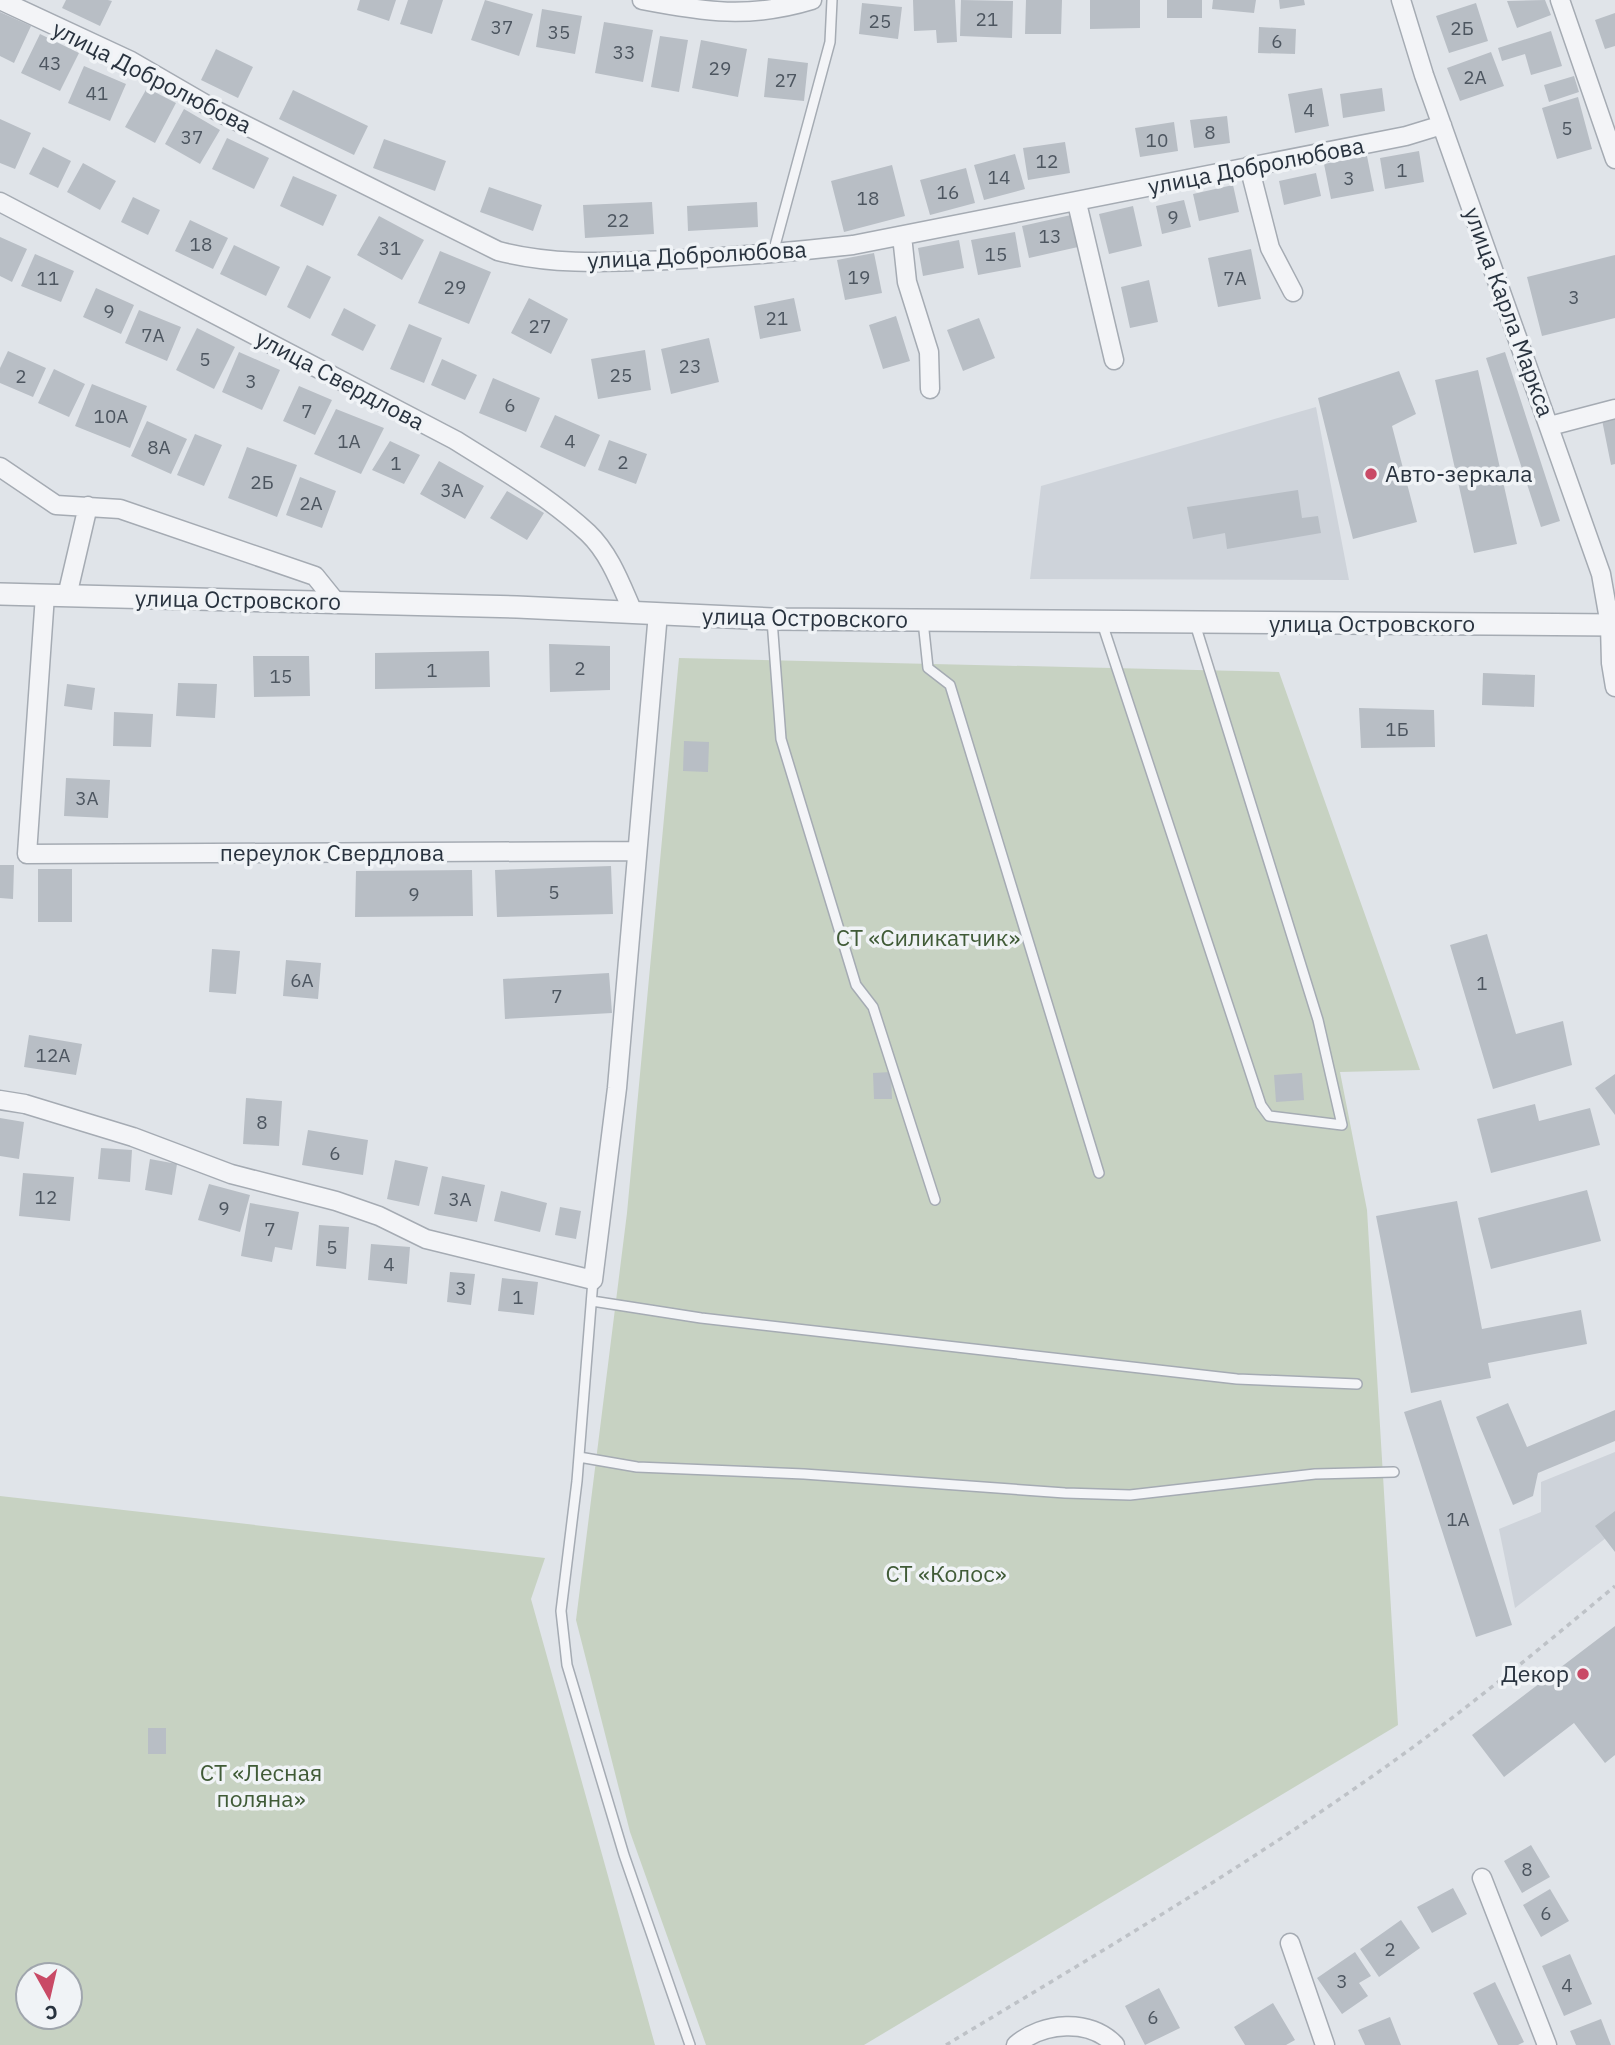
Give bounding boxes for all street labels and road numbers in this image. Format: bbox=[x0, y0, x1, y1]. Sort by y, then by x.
street label: улица Добролюбова bbox=[48, 13, 257, 139]
street label: улица Добролюбова bbox=[1145, 129, 1367, 201]
street label: улица Карла Маркса bbox=[1458, 203, 1562, 421]
street label: улица Добролюбова bbox=[586, 233, 807, 275]
street label: улица Свердлова bbox=[251, 322, 430, 436]
street label: улица Островского bbox=[135, 582, 341, 616]
street label: улица Островского bbox=[702, 600, 908, 634]
street label: улица Островского bbox=[1269, 608, 1475, 638]
street label: переулок Свердлова bbox=[220, 837, 444, 867]

